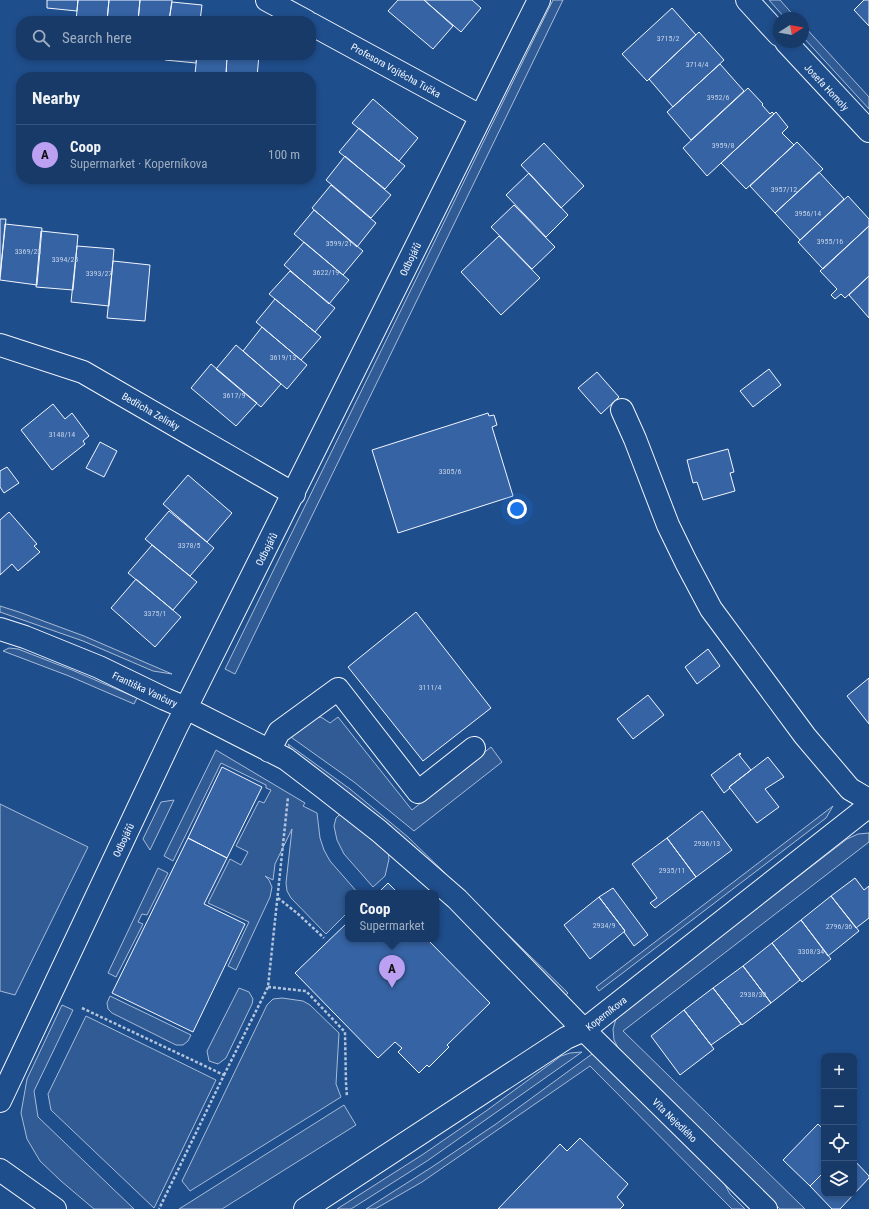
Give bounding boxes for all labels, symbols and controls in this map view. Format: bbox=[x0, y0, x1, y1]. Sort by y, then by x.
north arrow bbox=[773, 12, 809, 48]
search box bbox=[16, 16, 316, 60]
icon: search bbox=[30, 27, 52, 49]
text: Search here bbox=[62, 29, 132, 47]
house number: 3715/2 bbox=[657, 34, 679, 43]
street label: Profesora Vojtěcha Tučka bbox=[349, 41, 443, 100]
house number: 3714/4 bbox=[686, 60, 708, 69]
street label: Josefa Homoly bbox=[802, 62, 851, 113]
text: Nearby bbox=[32, 88, 80, 108]
house number: 3952/6 bbox=[707, 93, 729, 102]
text: Coop bbox=[70, 138, 101, 156]
house number: 3959/8 bbox=[712, 141, 734, 150]
text: A bbox=[41, 147, 49, 162]
text: 100 m bbox=[268, 147, 300, 162]
text: Supermarket · Koperníkova bbox=[70, 156, 208, 171]
house number: 3957/12 bbox=[771, 185, 797, 194]
house number: 3956/14 bbox=[795, 209, 821, 218]
house number: 3955/16 bbox=[817, 237, 843, 246]
house number: 3599/21 bbox=[326, 239, 352, 248]
street label: Odbojářů bbox=[398, 241, 423, 278]
house number: 3369/23 bbox=[15, 247, 41, 256]
house number: 3394/25 bbox=[52, 255, 78, 264]
house number: 3622/19 bbox=[313, 268, 339, 277]
house number: 3393/27 bbox=[86, 269, 112, 278]
house number: 3619/13 bbox=[270, 353, 296, 362]
street label: Bedřicha Zelinky bbox=[120, 390, 182, 432]
house number: 3617/9 bbox=[223, 391, 245, 400]
house number: 3148/14 bbox=[49, 430, 75, 439]
house number: 3305/6 bbox=[439, 467, 461, 476]
your location bbox=[507, 499, 527, 519]
street label: Odbojářů bbox=[253, 531, 280, 568]
house number: 3378/5 bbox=[178, 541, 200, 550]
house number: 3375/1 bbox=[144, 609, 166, 618]
street label: Františka Vančury bbox=[111, 670, 179, 709]
house number: 3111/4 bbox=[419, 683, 441, 692]
street label: Odbojářů bbox=[111, 822, 136, 859]
house number: 2936/13 bbox=[694, 839, 720, 848]
house number: 2935/11 bbox=[659, 866, 685, 875]
popup bbox=[345, 890, 439, 942]
text: Coop bbox=[359, 900, 390, 918]
text: Supermarket bbox=[359, 918, 425, 933]
house number: 2934/9 bbox=[593, 921, 615, 930]
house number: 2796/36 bbox=[826, 922, 852, 931]
house number: 3308/34 bbox=[798, 947, 824, 956]
pin: A bbox=[379, 955, 405, 988]
house number: 2938/30 bbox=[740, 990, 766, 999]
street label: Koperníkova bbox=[584, 994, 629, 1033]
map controls bbox=[821, 1053, 857, 1197]
button: + bbox=[821, 1053, 857, 1089]
button: − bbox=[821, 1089, 857, 1125]
street label: Víta Nejedlého bbox=[650, 1096, 699, 1144]
button: locate bbox=[821, 1125, 857, 1161]
button: layers bbox=[821, 1161, 857, 1197]

